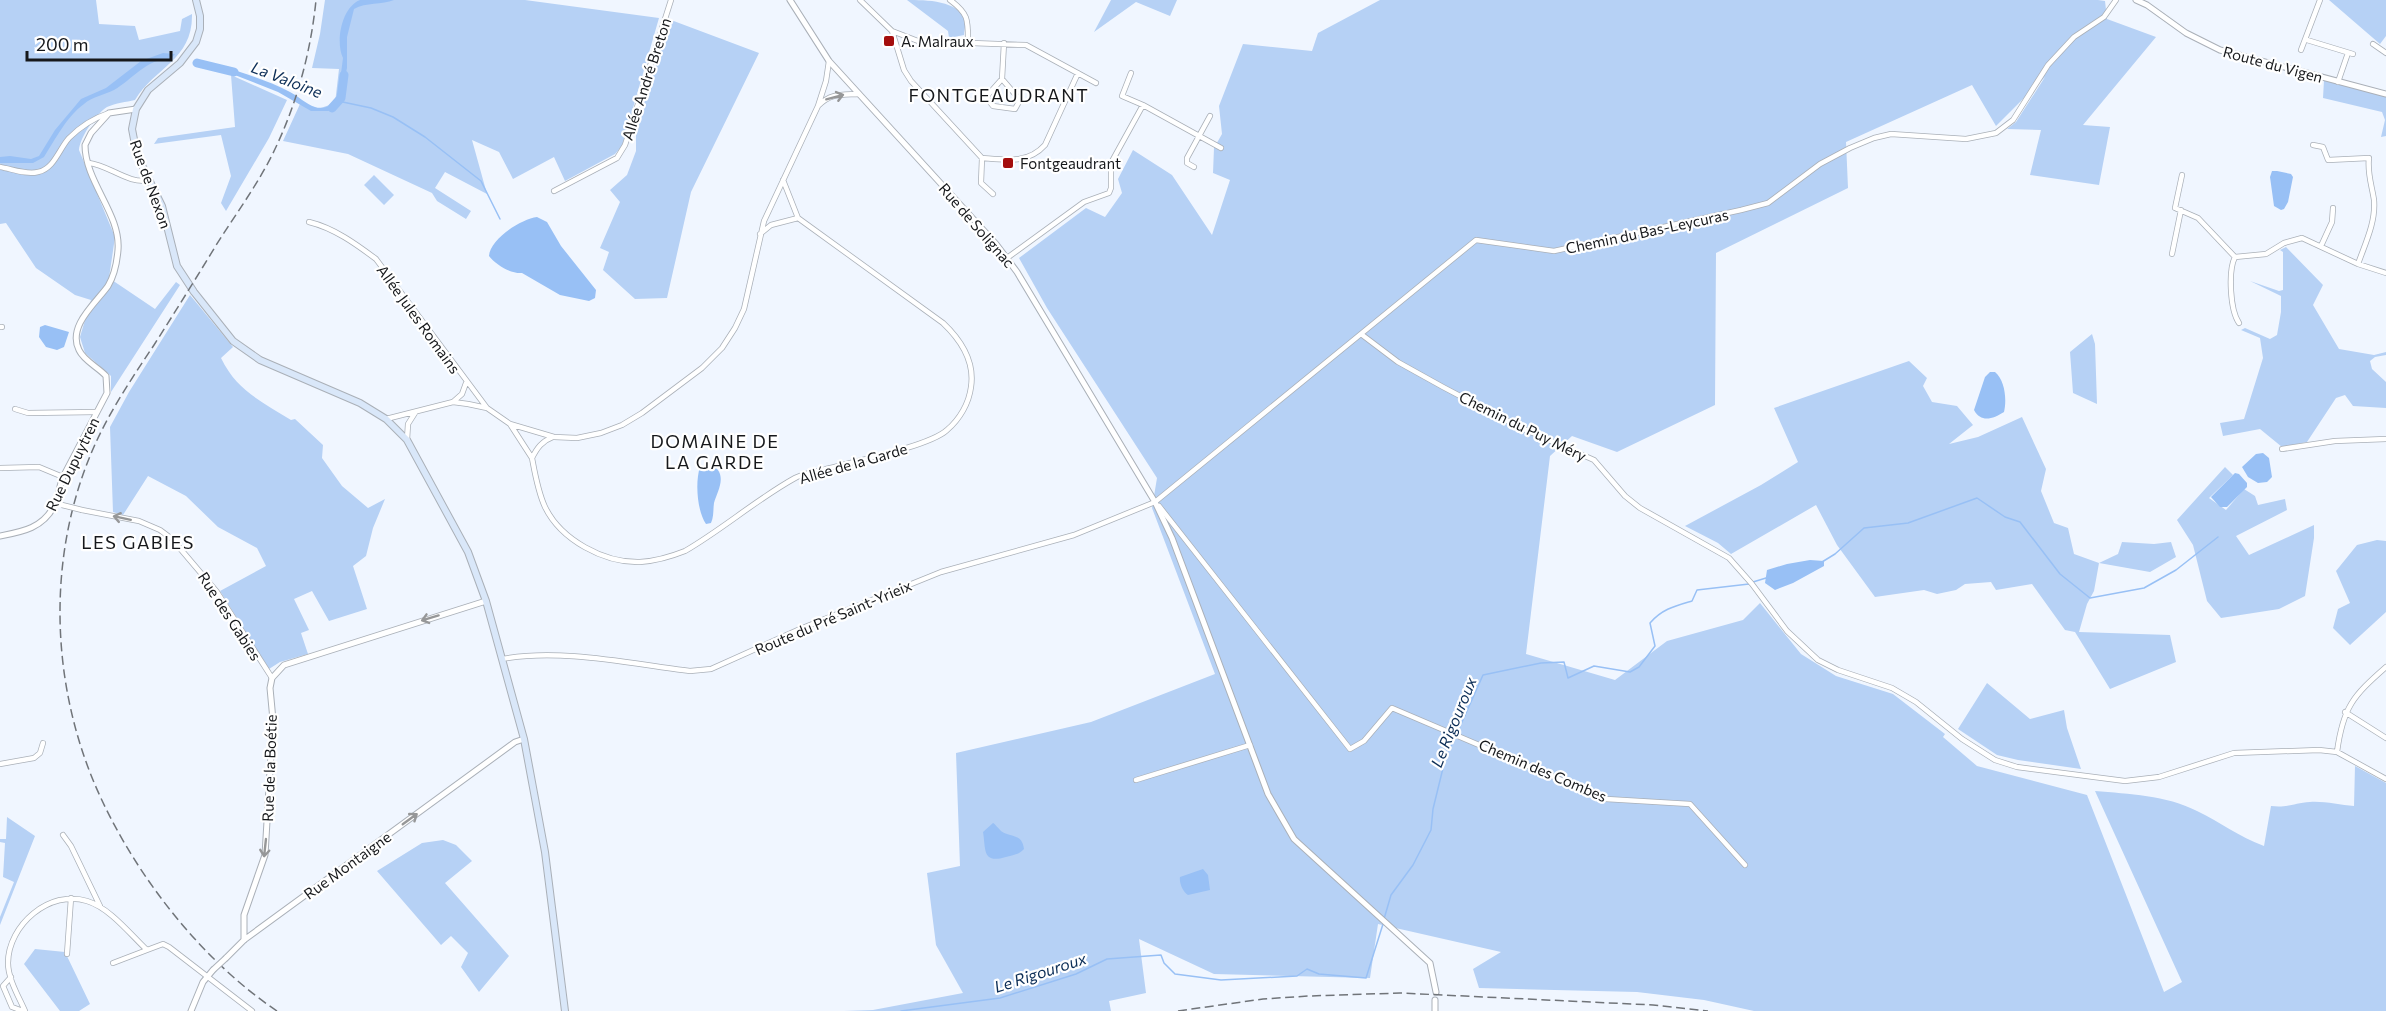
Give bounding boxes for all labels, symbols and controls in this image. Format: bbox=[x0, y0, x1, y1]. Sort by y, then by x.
street label: Allée André Breton bbox=[618, 16, 674, 142]
scale bar bbox=[27, 24, 171, 62]
place label: A. Malraux bbox=[901, 32, 974, 50]
text: 200 m bbox=[36, 33, 89, 55]
marker: A. Malraux bbox=[882, 34, 896, 48]
street label: Route du Vigen bbox=[2221, 42, 2325, 86]
water label: La Valoine bbox=[249, 57, 326, 101]
district label: FONTGEAUDRANT bbox=[909, 84, 1089, 106]
one-way arrow bbox=[825, 90, 844, 102]
street label: Rue de Nexon bbox=[127, 137, 175, 231]
place label: Fontgeaudrant bbox=[1020, 154, 1121, 172]
marker: Fontgeaudrant bbox=[1001, 156, 1015, 170]
street label: Rue de Solignac bbox=[935, 179, 1019, 271]
street label: Chemin du Bas-Leycuras bbox=[1564, 205, 1730, 257]
street label: Allée Jules Romains bbox=[374, 261, 464, 377]
street label: Chemin du Puy Méry bbox=[1456, 387, 1590, 465]
street label: Rue Dupuytren bbox=[42, 414, 102, 514]
district label: DOMAINE DE LA GARDE bbox=[651, 430, 779, 473]
street label: Allée de la Garde bbox=[797, 439, 909, 487]
one-way arrow bbox=[113, 511, 132, 523]
district label: LES GABIES bbox=[81, 531, 195, 553]
street label: Rue des Gabies bbox=[195, 568, 265, 664]
street label: Route du Pré Saint-Yrieix bbox=[752, 576, 914, 658]
one-way arrow bbox=[421, 613, 440, 624]
water label: Le Rigouroux bbox=[1426, 674, 1480, 770]
street label: Rue de la Boétie bbox=[258, 714, 280, 822]
street label: Chemin des Combes bbox=[1476, 735, 1610, 805]
one-way arrow bbox=[401, 813, 417, 825]
street label: Rue Montaigne bbox=[300, 827, 394, 903]
one-way arrow bbox=[259, 837, 270, 857]
water label: Le Rigouroux bbox=[992, 948, 1089, 996]

